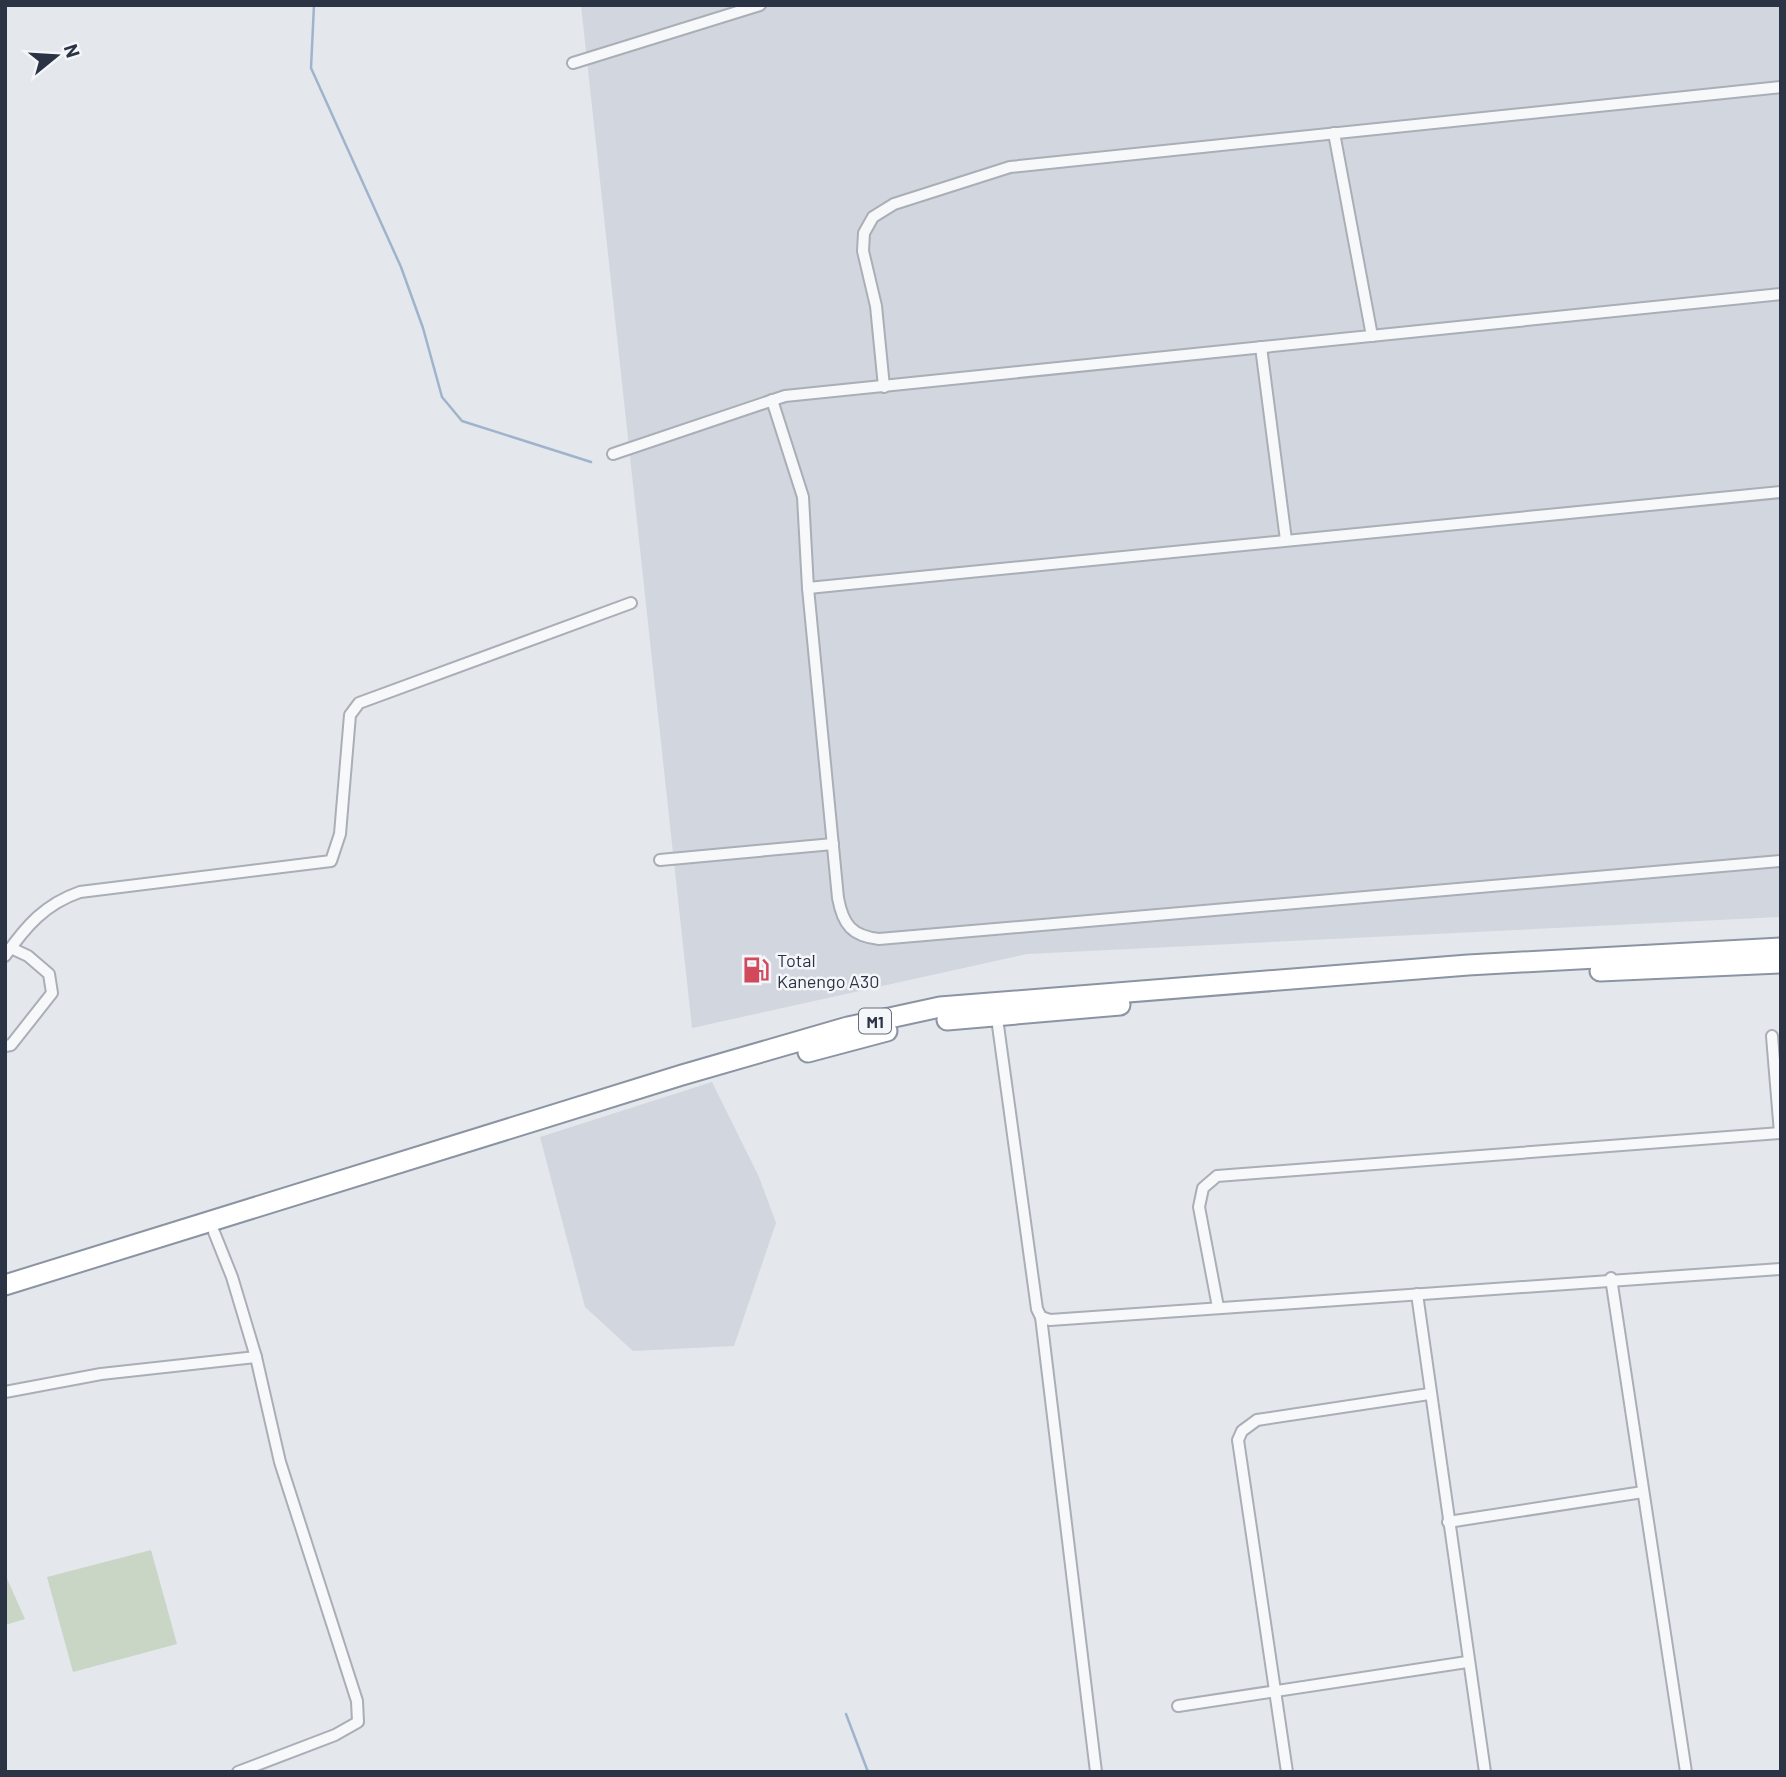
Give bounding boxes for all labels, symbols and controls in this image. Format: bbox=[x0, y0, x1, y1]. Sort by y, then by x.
north arrow bbox=[21, 21, 91, 91]
text: N bbox=[60, 41, 86, 60]
place label: Total Kanengo A30 bbox=[777, 949, 879, 992]
fuel station icon: Total Kanengo A30 bbox=[741, 955, 771, 985]
road number: M1 bbox=[859, 1009, 891, 1034]

